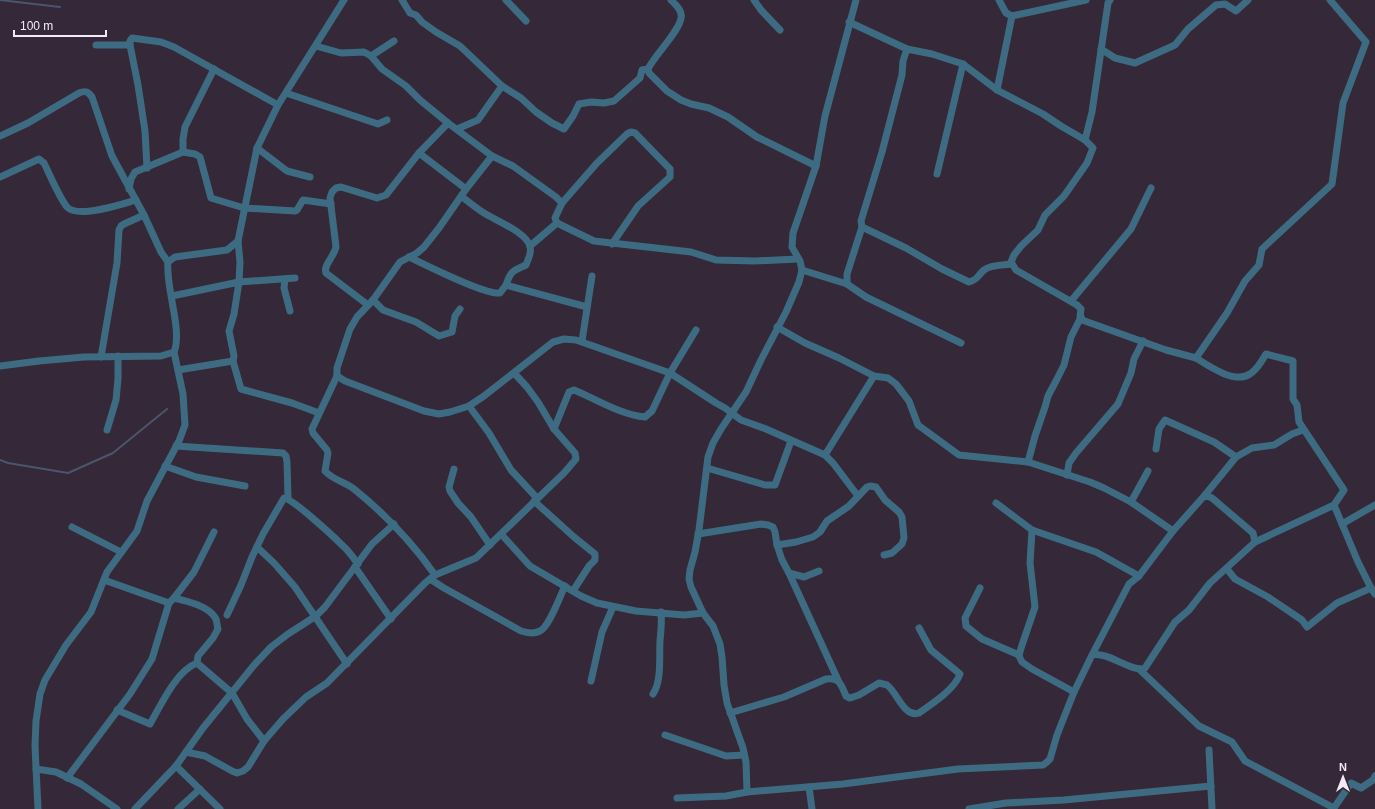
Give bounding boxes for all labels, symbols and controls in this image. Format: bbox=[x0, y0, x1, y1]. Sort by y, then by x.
scale bar bbox=[14, 12, 106, 38]
text: 100 m bbox=[20, 19, 53, 33]
north arrow bbox=[1323, 757, 1363, 797]
text: N bbox=[1339, 761, 1347, 773]

